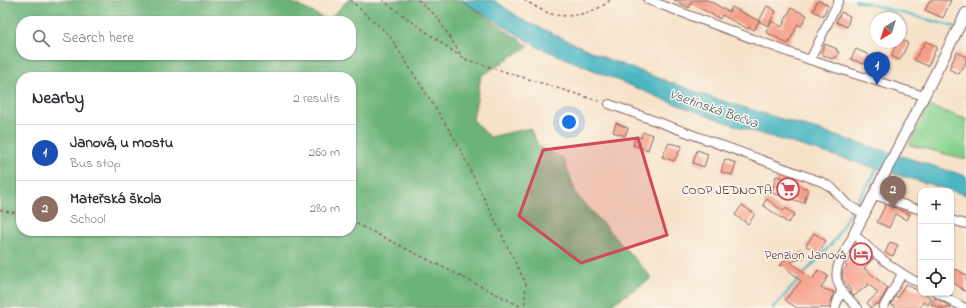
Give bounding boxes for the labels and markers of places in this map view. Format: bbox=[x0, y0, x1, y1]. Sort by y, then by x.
pin: 1 bbox=[864, 52, 890, 85]
supermarket icon: COOP JEDNOTA bbox=[775, 176, 801, 202]
pin: 2 bbox=[880, 176, 906, 209]
place label: COOP JEDNOTA bbox=[682, 181, 772, 200]
hotel icon: Penzion Janová bbox=[848, 241, 874, 267]
place label: Penzion Janová bbox=[765, 246, 846, 265]

